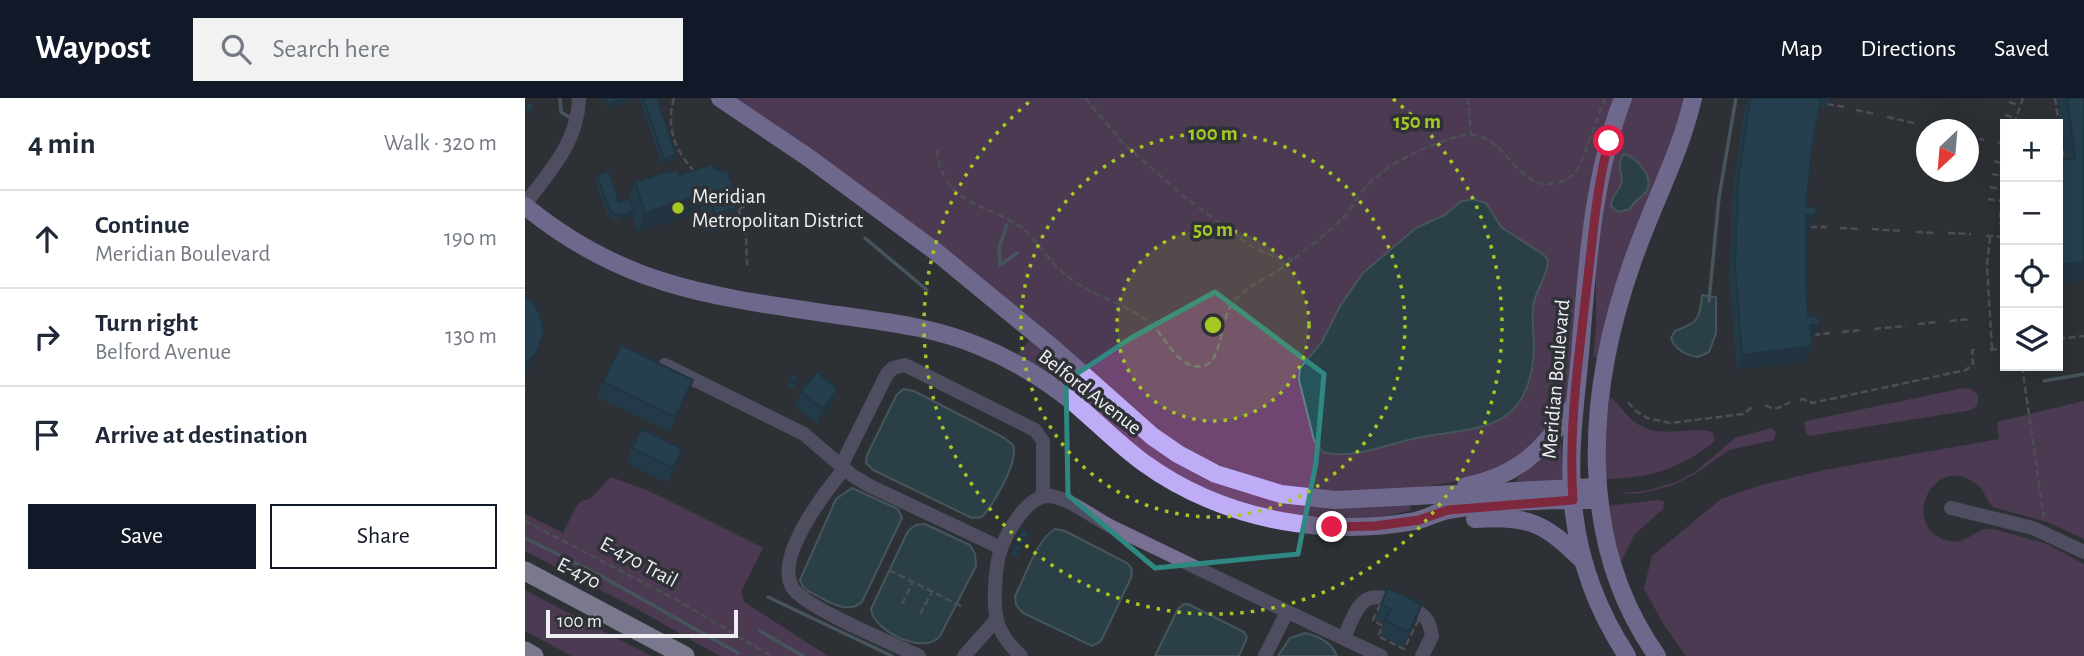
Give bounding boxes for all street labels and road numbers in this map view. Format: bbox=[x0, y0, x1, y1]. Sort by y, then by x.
street label: Meridian Boulevard bbox=[1539, 298, 1573, 460]
street label: Belford Avenue bbox=[1035, 345, 1145, 439]
street label: E-470 Trail bbox=[597, 533, 681, 591]
street label: E-470 bbox=[554, 553, 604, 593]

